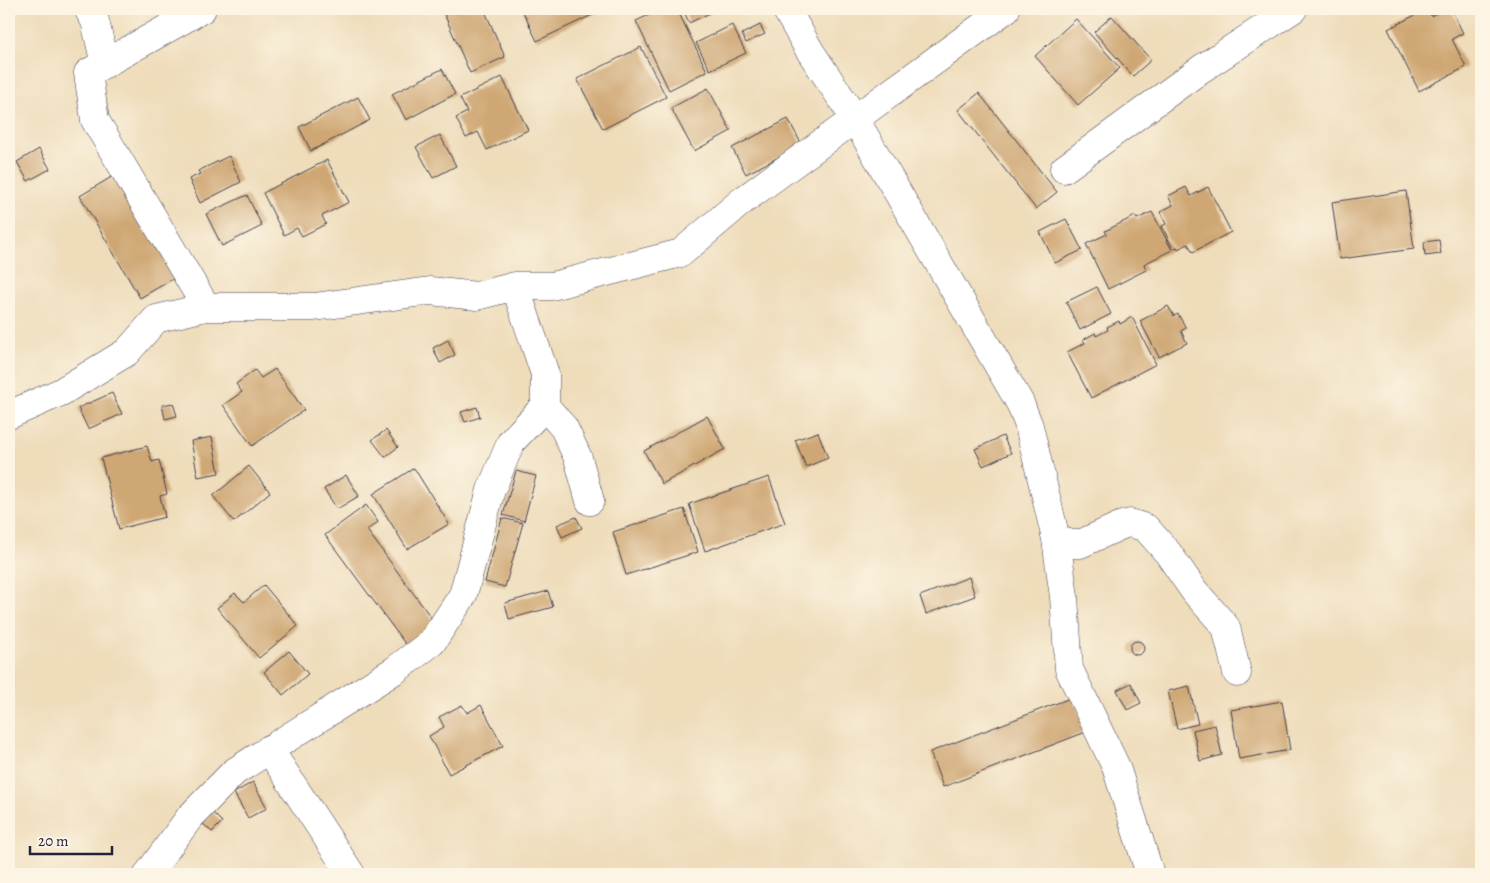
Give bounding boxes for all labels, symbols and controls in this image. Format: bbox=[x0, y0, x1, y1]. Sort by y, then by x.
scale bar bbox=[30, 823, 112, 855]
text: 20 m bbox=[38, 831, 69, 851]

